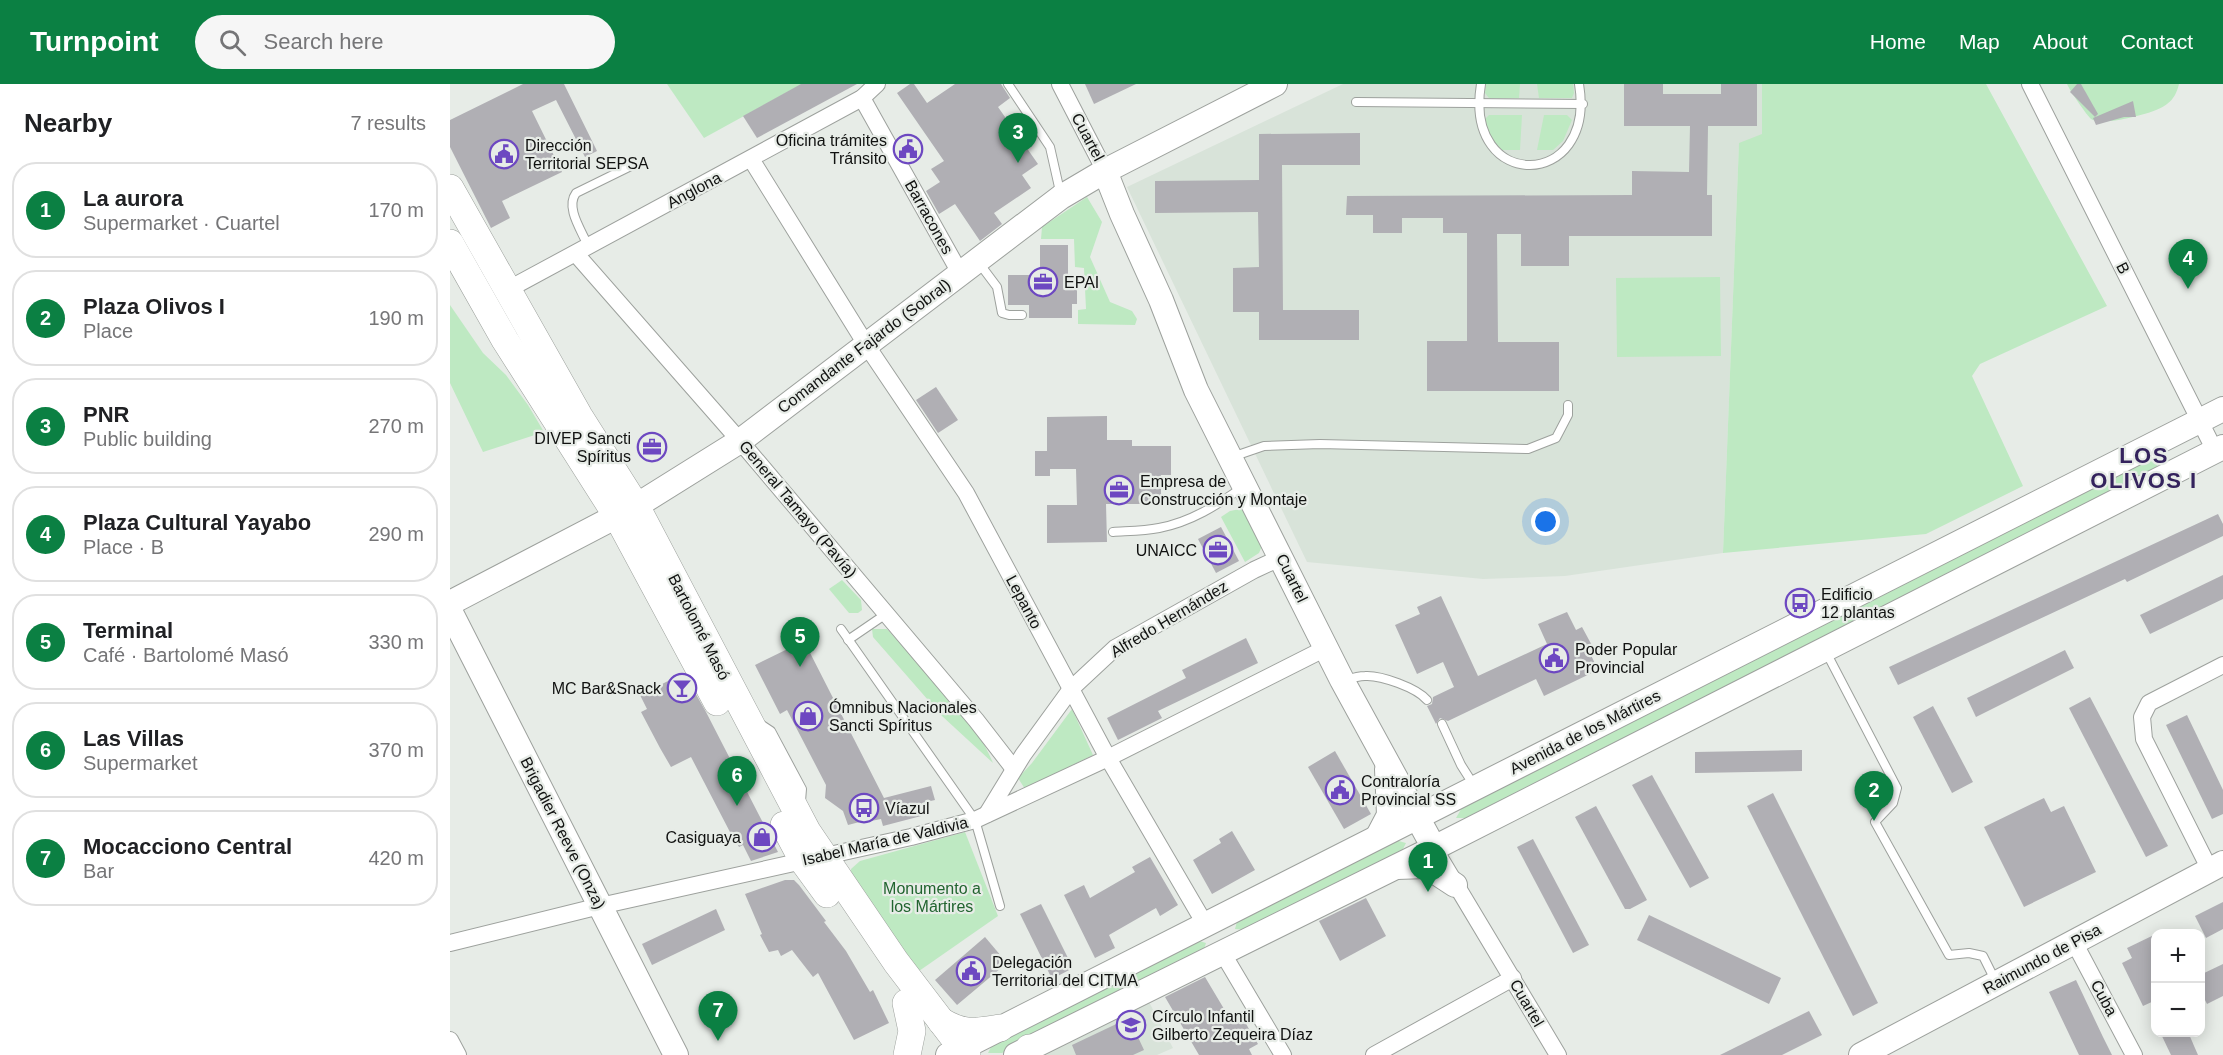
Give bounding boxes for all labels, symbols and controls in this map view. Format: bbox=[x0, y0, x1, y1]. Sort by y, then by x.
search box bbox=[195, 15, 615, 69]
text: Turnpoint bbox=[30, 26, 159, 57]
icon: search bbox=[216, 26, 249, 59]
text: Search here bbox=[264, 29, 383, 54]
text: Home bbox=[1870, 30, 1926, 53]
text: Map bbox=[1959, 30, 2000, 53]
text: About bbox=[2033, 30, 2088, 53]
text: Contact bbox=[2121, 30, 2193, 53]
text: Nearby bbox=[24, 108, 112, 138]
street label: Cuartel bbox=[1068, 110, 1108, 164]
text: 7 results bbox=[350, 112, 426, 134]
pin: 3 bbox=[998, 113, 1038, 163]
place label: Oficina trámites Tránsito bbox=[776, 132, 887, 167]
public building icon: Oficina trámites Tránsito bbox=[892, 133, 924, 165]
place label: Dirección Territorial SEPSA bbox=[525, 137, 649, 172]
public building icon: Dirección Territorial SEPSA bbox=[488, 138, 520, 170]
street label: Anglona bbox=[664, 169, 724, 211]
street label: Barracones bbox=[902, 177, 956, 257]
text: La aurora bbox=[83, 186, 183, 211]
text: 1 bbox=[40, 199, 51, 221]
text: 170 m bbox=[368, 199, 424, 221]
text: Supermarket · Cuartel bbox=[83, 212, 280, 234]
pin: 4 bbox=[2168, 240, 2208, 289]
street label: B bbox=[2113, 259, 2133, 277]
office icon: EPAI bbox=[1027, 266, 1059, 298]
place label: EPAI bbox=[1064, 274, 1099, 291]
street label: Comandante Fajardo (Sobral) bbox=[774, 276, 954, 416]
text: Plaza Olivos I bbox=[83, 294, 225, 319]
text: 2 bbox=[40, 307, 51, 329]
text: 190 m bbox=[368, 307, 424, 329]
text: Place bbox=[83, 320, 133, 342]
text: PNR bbox=[83, 402, 129, 427]
text: 3 bbox=[40, 415, 51, 437]
text: 270 m bbox=[368, 415, 424, 437]
text: Public building bbox=[83, 428, 212, 450]
place label: DIVEP Sancti Spíritus bbox=[534, 430, 631, 465]
office icon: DIVEP Sancti Spíritus bbox=[636, 431, 668, 463]
street label: General Tamayo (Pavía) bbox=[736, 437, 860, 581]
district label: LOS OLIVOS I bbox=[2090, 443, 2198, 493]
place label: Empresa de Construcción y Montaje bbox=[1140, 473, 1307, 508]
office icon: Empresa de Construcción y Montaje bbox=[1103, 474, 1135, 506]
your location bbox=[1531, 507, 1560, 536]
text: Plaza Cultural Yayabo bbox=[83, 510, 311, 535]
text: 4 bbox=[40, 523, 51, 545]
text: 290 m bbox=[368, 523, 424, 545]
office icon: UNAICC bbox=[1202, 534, 1234, 566]
text: Place · B bbox=[83, 536, 164, 558]
place label: UNAICC bbox=[1136, 542, 1197, 559]
street label: Cuartel bbox=[1273, 551, 1311, 605]
street label: Bartolomé Masó bbox=[665, 571, 733, 683]
street label: Lepanto bbox=[1003, 572, 1045, 632]
street label: Alfredo Hernández bbox=[1107, 577, 1231, 661]
place label: Edificio 12 plantas bbox=[1821, 586, 1895, 621]
bus stop icon: Edificio 12 plantas bbox=[1784, 587, 1816, 619]
text: Terminal bbox=[83, 618, 173, 643]
pin: 5 bbox=[780, 618, 820, 667]
text: 5 bbox=[40, 631, 51, 653]
text: 330 m bbox=[368, 631, 424, 653]
place label: Poder Popular Provincial bbox=[1575, 641, 1678, 676]
public building icon: Poder Popular Provincial bbox=[1538, 642, 1570, 674]
text: Café · Bartolomé Masó bbox=[83, 644, 289, 666]
bar icon: MC Bar&Snack bbox=[666, 672, 698, 704]
place label: MC Bar&Snack bbox=[552, 680, 662, 697]
street label: Avenida de los Mártires bbox=[1507, 687, 1663, 777]
place label: Ómnibus Nacionales Sancti Spíritus bbox=[829, 698, 977, 734]
shop icon: Ómnibus Nacionales Sancti Spíritus bbox=[792, 700, 824, 732]
text: Las Villas bbox=[83, 726, 184, 751]
text: 6 bbox=[40, 739, 51, 761]
text: 370 m bbox=[368, 739, 424, 761]
text: Supermarket bbox=[83, 752, 198, 774]
street label: Brigadier Reeve (Onza) bbox=[517, 754, 609, 912]
pin: 6 bbox=[718, 756, 756, 806]
pin: 2 bbox=[1854, 772, 1894, 821]
place label: Contraloría Provincial SS bbox=[1361, 773, 1456, 808]
public building icon: Contraloría Provincial SS bbox=[1324, 774, 1356, 806]
bus stop icon: Víazul bbox=[848, 792, 880, 824]
place label: Víazul bbox=[885, 800, 929, 817]
street label: Isabel María de Valdivia bbox=[800, 814, 970, 868]
shop icon: Casiguaya bbox=[746, 821, 778, 853]
place label: Casiguaya bbox=[665, 829, 741, 846]
text: Mocacciono Central bbox=[83, 834, 292, 859]
pin: 1 bbox=[1408, 842, 1448, 892]
text: 7 bbox=[40, 847, 51, 869]
text: 420 m bbox=[368, 847, 424, 869]
text: Bar bbox=[83, 860, 114, 882]
park label: Monumento a los Mártires bbox=[883, 880, 981, 915]
street label: Raimundo de Pisa bbox=[1980, 921, 2104, 997]
map controls bbox=[2151, 929, 2205, 1037]
button: + bbox=[2151, 929, 2205, 983]
place label: Delegación Territorial del CITMA bbox=[992, 954, 1138, 989]
public building icon: Delegación Territorial del CITMA bbox=[955, 955, 987, 987]
street label: Cuartel bbox=[1507, 976, 1547, 1030]
street label: Cuba bbox=[2088, 977, 2121, 1019]
button: − bbox=[2151, 983, 2205, 1037]
pin: 7 bbox=[698, 992, 738, 1041]
place label: Círculo Infantil Gilberto Zequeira Díaz bbox=[1152, 1008, 1313, 1043]
school or university icon: Círculo Infantil Gilberto Zequeira Díaz bbox=[1115, 1009, 1147, 1041]

